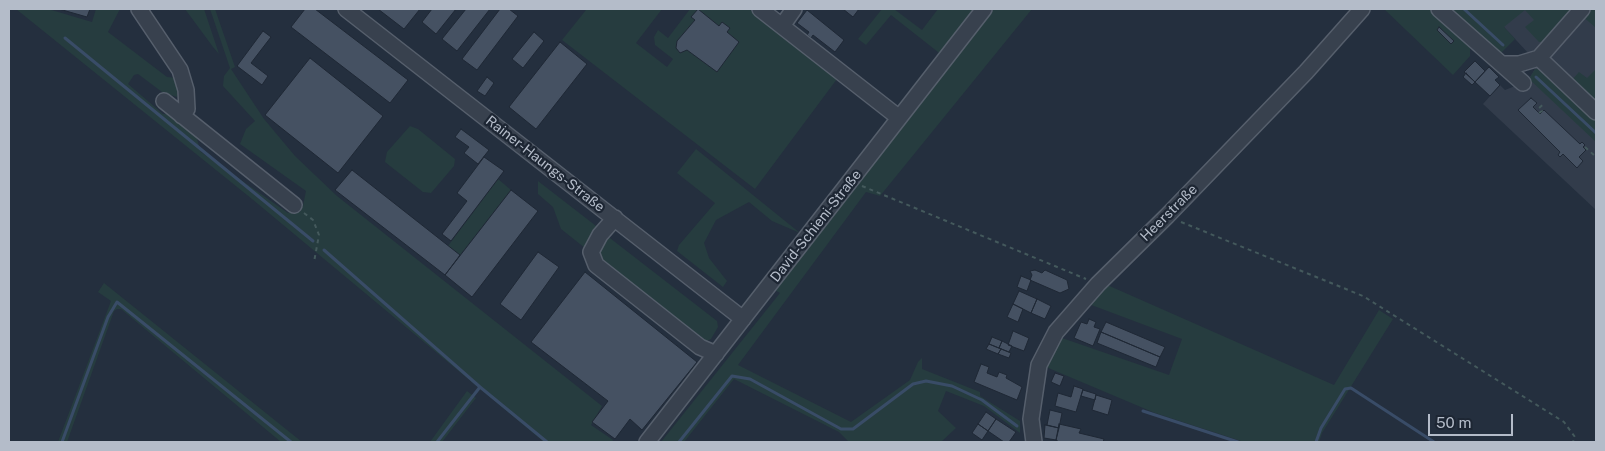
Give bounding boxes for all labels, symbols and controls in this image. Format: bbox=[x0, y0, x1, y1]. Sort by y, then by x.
street label: Rainer-Haungs-Straße bbox=[482, 112, 608, 216]
street label: David-Schieni-Straße bbox=[767, 167, 865, 285]
street label: Heerstraße bbox=[1137, 181, 1201, 245]
scale bar bbox=[1430, 404, 1515, 436]
text: 50 m bbox=[1436, 414, 1471, 431]

